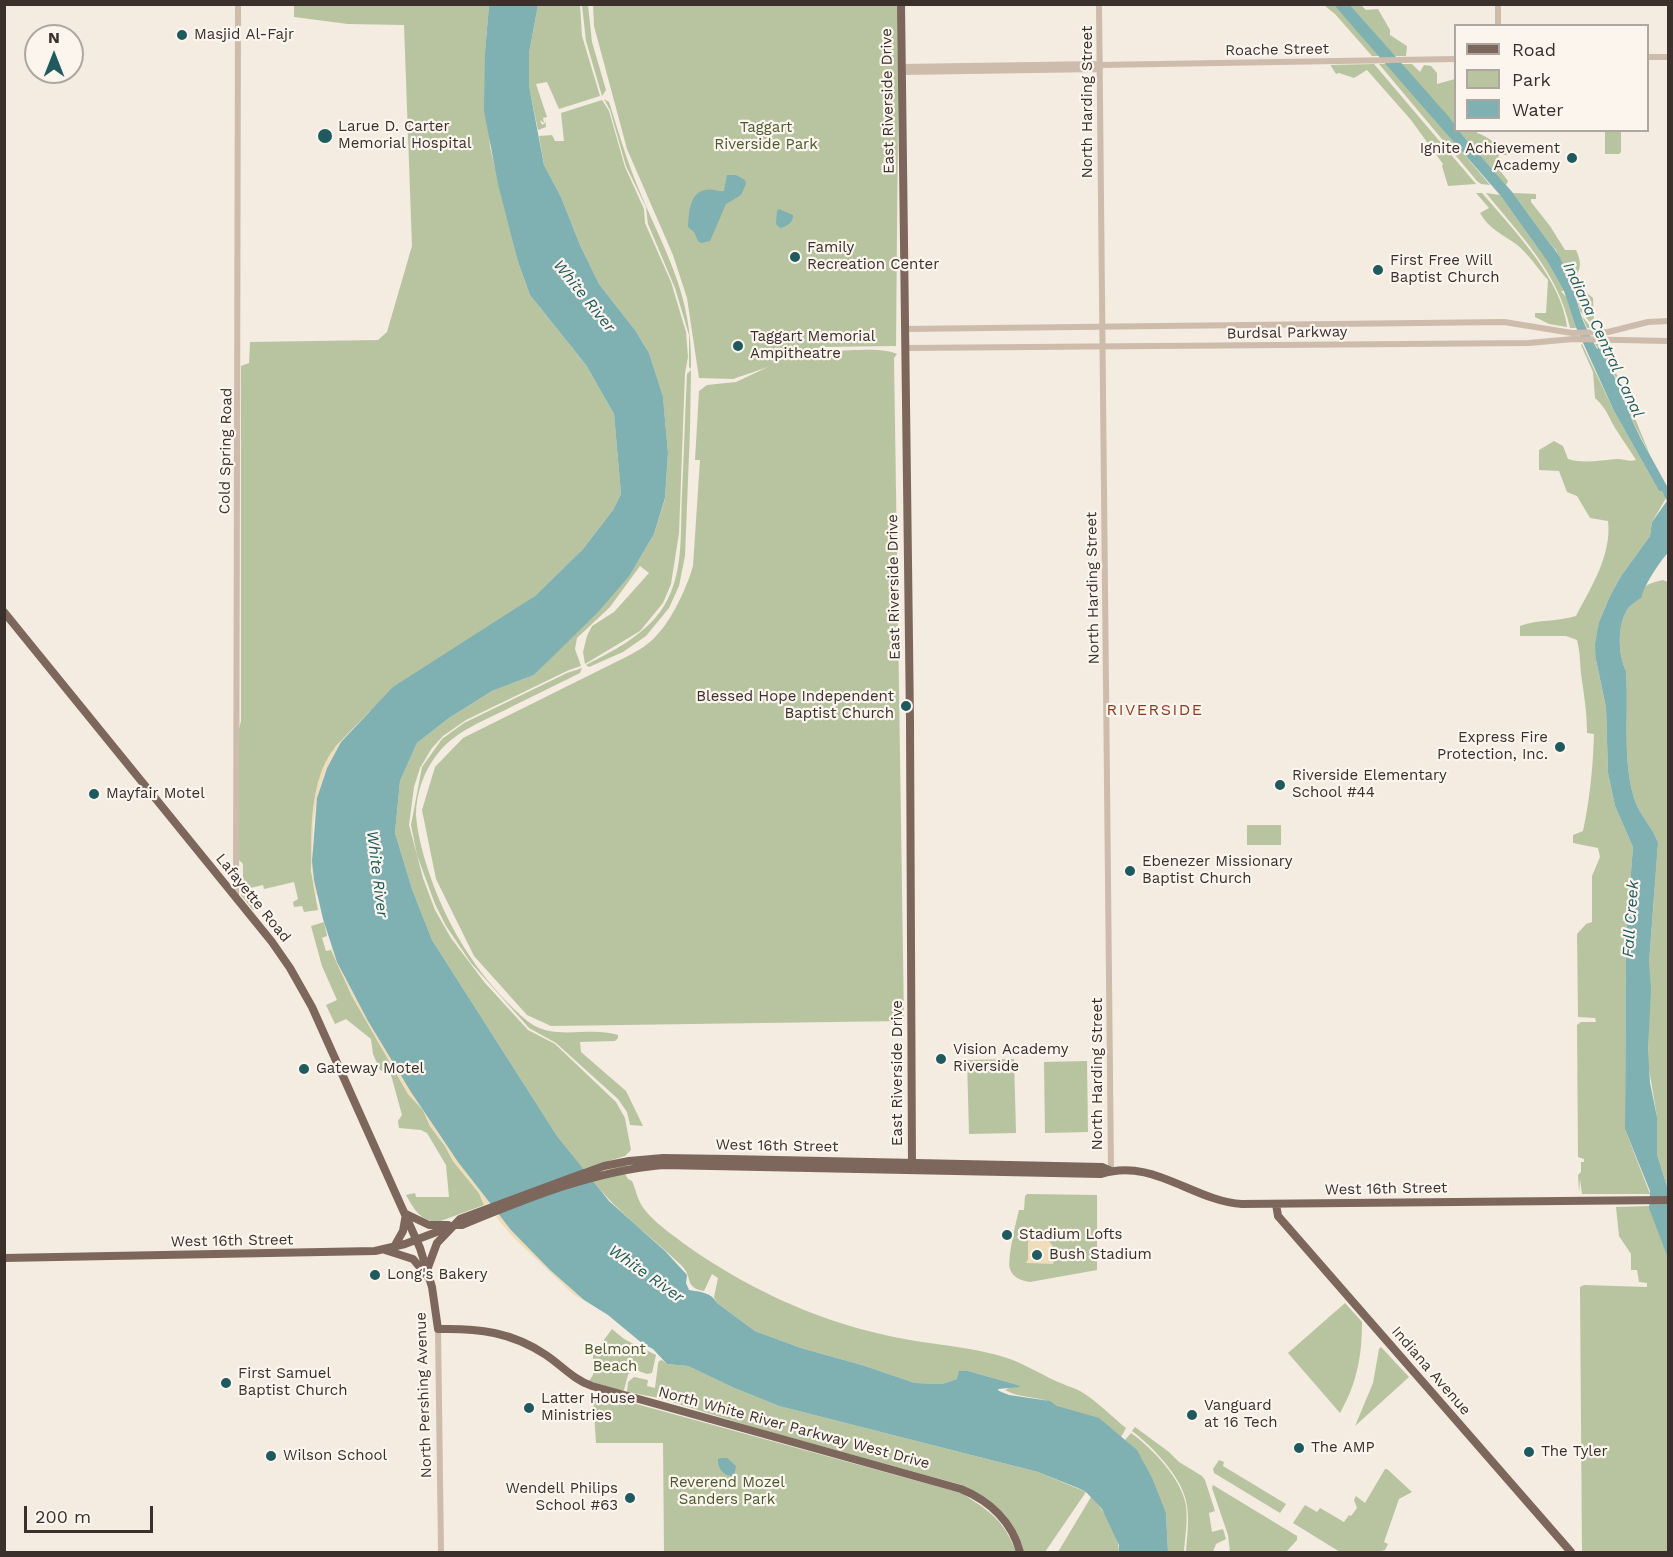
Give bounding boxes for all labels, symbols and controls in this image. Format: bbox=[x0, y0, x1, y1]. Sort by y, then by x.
north arrow bbox=[24, 24, 84, 84]
legend bbox=[1454, 24, 1649, 132]
place label: Masjid Al-Fajr bbox=[194, 26, 294, 44]
street label: North Harding Street bbox=[1079, 26, 1097, 178]
text: N bbox=[48, 28, 60, 47]
marker: Masjid Al-Fajr bbox=[175, 28, 189, 42]
street label: East Riverside Drive bbox=[878, 28, 898, 174]
text: Road bbox=[1512, 39, 1556, 60]
street label: Roache Street bbox=[1225, 40, 1329, 60]
text: Park bbox=[1512, 69, 1551, 90]
text: Water bbox=[1512, 99, 1564, 120]
place label: Larue D. Carter Memorial Hospital bbox=[338, 118, 471, 153]
park label: Taggart Riverside Park bbox=[714, 119, 818, 154]
marker: Larue D. Carter Memorial Hospital bbox=[316, 127, 334, 145]
place label: Ignite Achievement Academy bbox=[1420, 140, 1560, 175]
marker: Ignite Achievement Academy bbox=[1565, 151, 1579, 165]
place label: Family Recreation Center bbox=[807, 239, 939, 274]
marker: Family Recreation Center bbox=[788, 250, 802, 264]
place label: First Free Will Baptist Church bbox=[1390, 252, 1500, 287]
water label: White River bbox=[549, 256, 619, 336]
water label: Indiana Central Canal bbox=[1559, 259, 1647, 421]
marker: First Free Will Baptist Church bbox=[1371, 263, 1385, 277]
street label: Burdsal Parkway bbox=[1226, 323, 1348, 343]
place label: Taggart Memorial Ampitheatre bbox=[750, 328, 875, 363]
marker: Taggart Memorial Ampitheatre bbox=[731, 339, 745, 353]
street label: Cold Spring Road bbox=[216, 388, 236, 514]
street label: North Harding Street bbox=[1083, 512, 1103, 664]
street label: East Riverside Drive bbox=[884, 514, 904, 660]
place label: Blessed Hope Independent Baptist Church bbox=[696, 688, 894, 723]
marker: Blessed Hope Independent Baptist Church bbox=[899, 699, 913, 713]
district label: RIVERSIDE bbox=[1107, 700, 1203, 720]
place label: Express Fire Protection, Inc. bbox=[1437, 729, 1548, 764]
marker: Express Fire Protection, Inc. bbox=[1553, 740, 1567, 754]
place label: Riverside Elementary School #44 bbox=[1292, 767, 1447, 802]
marker: Riverside Elementary School #44 bbox=[1273, 778, 1287, 792]
place label: Mayfair Motel bbox=[106, 785, 205, 803]
marker: Mayfair Motel bbox=[87, 787, 101, 801]
water label: White River bbox=[362, 829, 392, 919]
street label: Lafayette Road bbox=[212, 850, 294, 946]
place label: Ebenezer Missionary Baptist Church bbox=[1142, 853, 1293, 888]
marker: Ebenezer Missionary Baptist Church bbox=[1123, 864, 1137, 878]
water label: Fall Creek bbox=[1619, 880, 1643, 958]
street label: North Harding Street bbox=[1089, 998, 1107, 1150]
street label: East Riverside Drive bbox=[889, 1000, 907, 1146]
place label: Vision Academy Riverside bbox=[953, 1041, 1069, 1076]
marker: Vision Academy Riverside bbox=[934, 1052, 948, 1066]
place label: Gateway Motel bbox=[316, 1060, 424, 1078]
marker: Gateway Motel bbox=[297, 1062, 311, 1076]
street label: West 16th Street bbox=[716, 1136, 838, 1156]
street label: West 16th Street bbox=[1325, 1179, 1447, 1199]
place label: Stadium Lofts bbox=[1019, 1226, 1122, 1244]
marker: Stadium Lofts bbox=[1000, 1228, 1014, 1242]
street label: West 16th Street bbox=[171, 1231, 293, 1251]
water label: White River bbox=[605, 1241, 687, 1307]
place label: Bush Stadium bbox=[1049, 1246, 1152, 1264]
marker: Bush Stadium bbox=[1030, 1248, 1044, 1262]
place label: Long's Bakery bbox=[387, 1266, 488, 1284]
marker: Long's Bakery bbox=[368, 1268, 382, 1282]
street label: North Pershing Avenue bbox=[412, 1312, 436, 1478]
street label: Indiana Avenue bbox=[1388, 1323, 1474, 1419]
park label: Belmont Beach bbox=[584, 1341, 646, 1376]
place label: First Samuel Baptist Church bbox=[238, 1365, 348, 1400]
marker: First Samuel Baptist Church bbox=[219, 1376, 233, 1390]
street label: North White River Parkway West Drive bbox=[656, 1383, 932, 1473]
place label: Latter House Ministries bbox=[541, 1390, 635, 1425]
place label: Vanguard at 16 Tech bbox=[1204, 1397, 1277, 1432]
marker: Latter House Ministries bbox=[522, 1401, 536, 1415]
marker: Vanguard at 16 Tech bbox=[1185, 1408, 1199, 1422]
place label: The AMP bbox=[1311, 1439, 1375, 1457]
marker: The AMP bbox=[1292, 1441, 1306, 1455]
place label: The Tyler bbox=[1541, 1443, 1608, 1461]
marker: The Tyler bbox=[1522, 1445, 1536, 1459]
place label: Wilson School bbox=[283, 1447, 387, 1465]
marker: Wilson School bbox=[264, 1449, 278, 1463]
park label: Reverend Mozel Sanders Park bbox=[669, 1474, 785, 1509]
place label: Wendell Philips School #63 bbox=[505, 1480, 618, 1515]
marker: Wendell Philips School #63 bbox=[623, 1491, 637, 1505]
scale bar bbox=[27, 1494, 156, 1532]
text: 200 m bbox=[35, 1506, 91, 1527]

